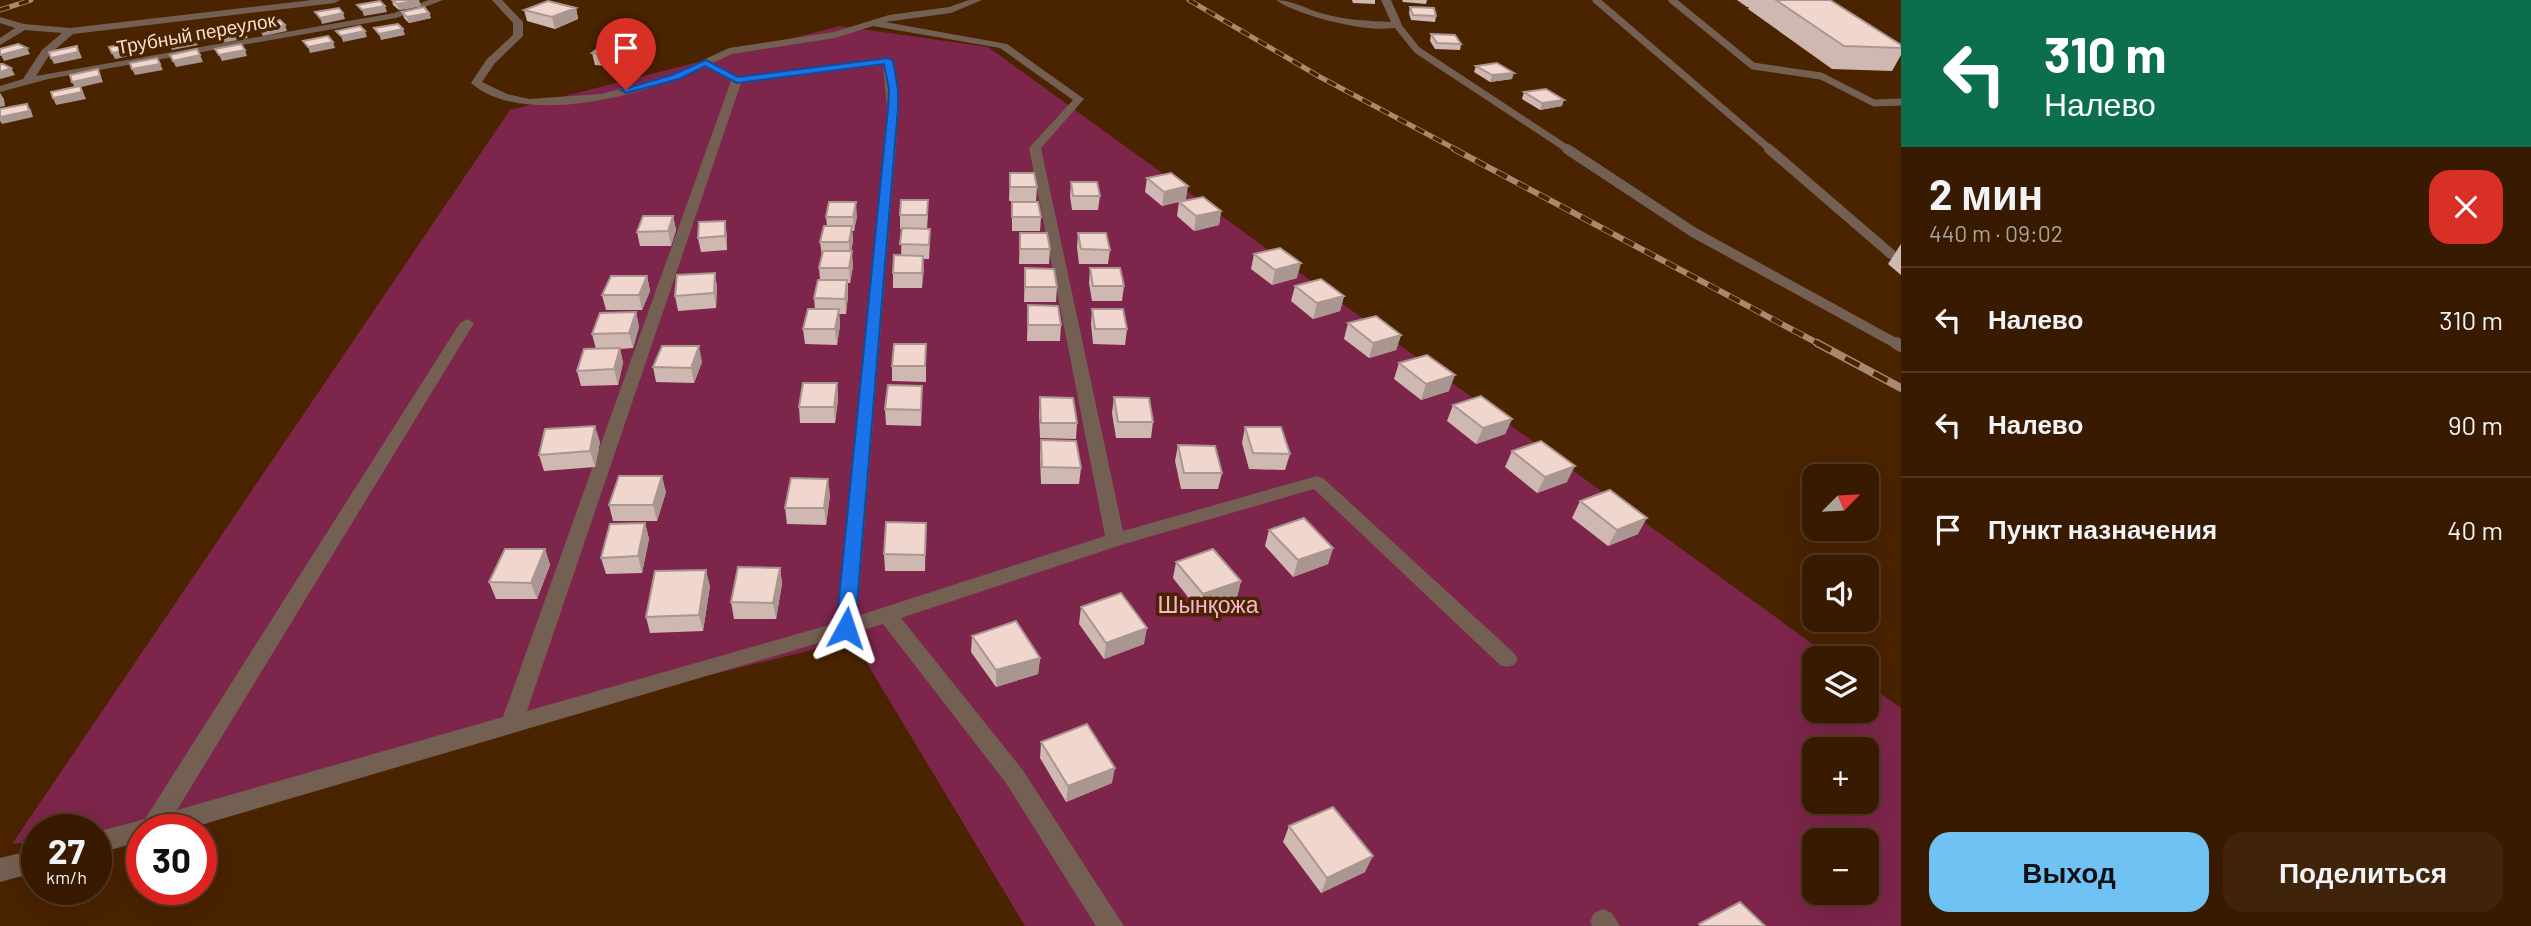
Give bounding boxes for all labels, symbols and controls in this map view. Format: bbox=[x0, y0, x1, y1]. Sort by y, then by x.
street label: Трубный переулок bbox=[115, 8, 278, 58]
pin bbox=[596, 18, 656, 90]
text: 310 m bbox=[2044, 24, 2166, 83]
icon: left bbox=[1929, 28, 2020, 119]
icon: arrive bbox=[607, 29, 645, 67]
text: Налево bbox=[2044, 84, 2156, 122]
text: 2 мин bbox=[1929, 168, 2043, 218]
button: close bbox=[2429, 170, 2503, 244]
text: 440 m · 09:02 bbox=[1929, 219, 2063, 247]
icon: left bbox=[1929, 301, 1967, 339]
text: Налево bbox=[1988, 303, 2083, 334]
text: 310 m bbox=[2439, 304, 2503, 335]
icon: left bbox=[1929, 406, 1967, 444]
text: Налево bbox=[1988, 408, 2083, 439]
text: 90 m bbox=[2448, 409, 2503, 440]
north arrow bbox=[1802, 464, 1880, 541]
map controls bbox=[1802, 464, 1879, 905]
icon: arrive bbox=[1929, 511, 1967, 549]
text: Пункт назначения bbox=[1988, 513, 2217, 544]
text: 40 m bbox=[2447, 514, 2503, 545]
button: sound bbox=[1802, 555, 1879, 632]
park label: Шынқожа bbox=[1157, 590, 1259, 618]
position arrow bbox=[809, 591, 883, 665]
button: layers bbox=[1802, 646, 1879, 723]
button: + bbox=[1802, 737, 1879, 814]
speed limit sign: 30 bbox=[126, 814, 217, 905]
button: − bbox=[1802, 828, 1879, 905]
text: 27 bbox=[48, 829, 85, 871]
button: Выход bbox=[1929, 832, 2209, 912]
button: Поделиться bbox=[2223, 832, 2503, 912]
text: km/h bbox=[46, 866, 87, 888]

